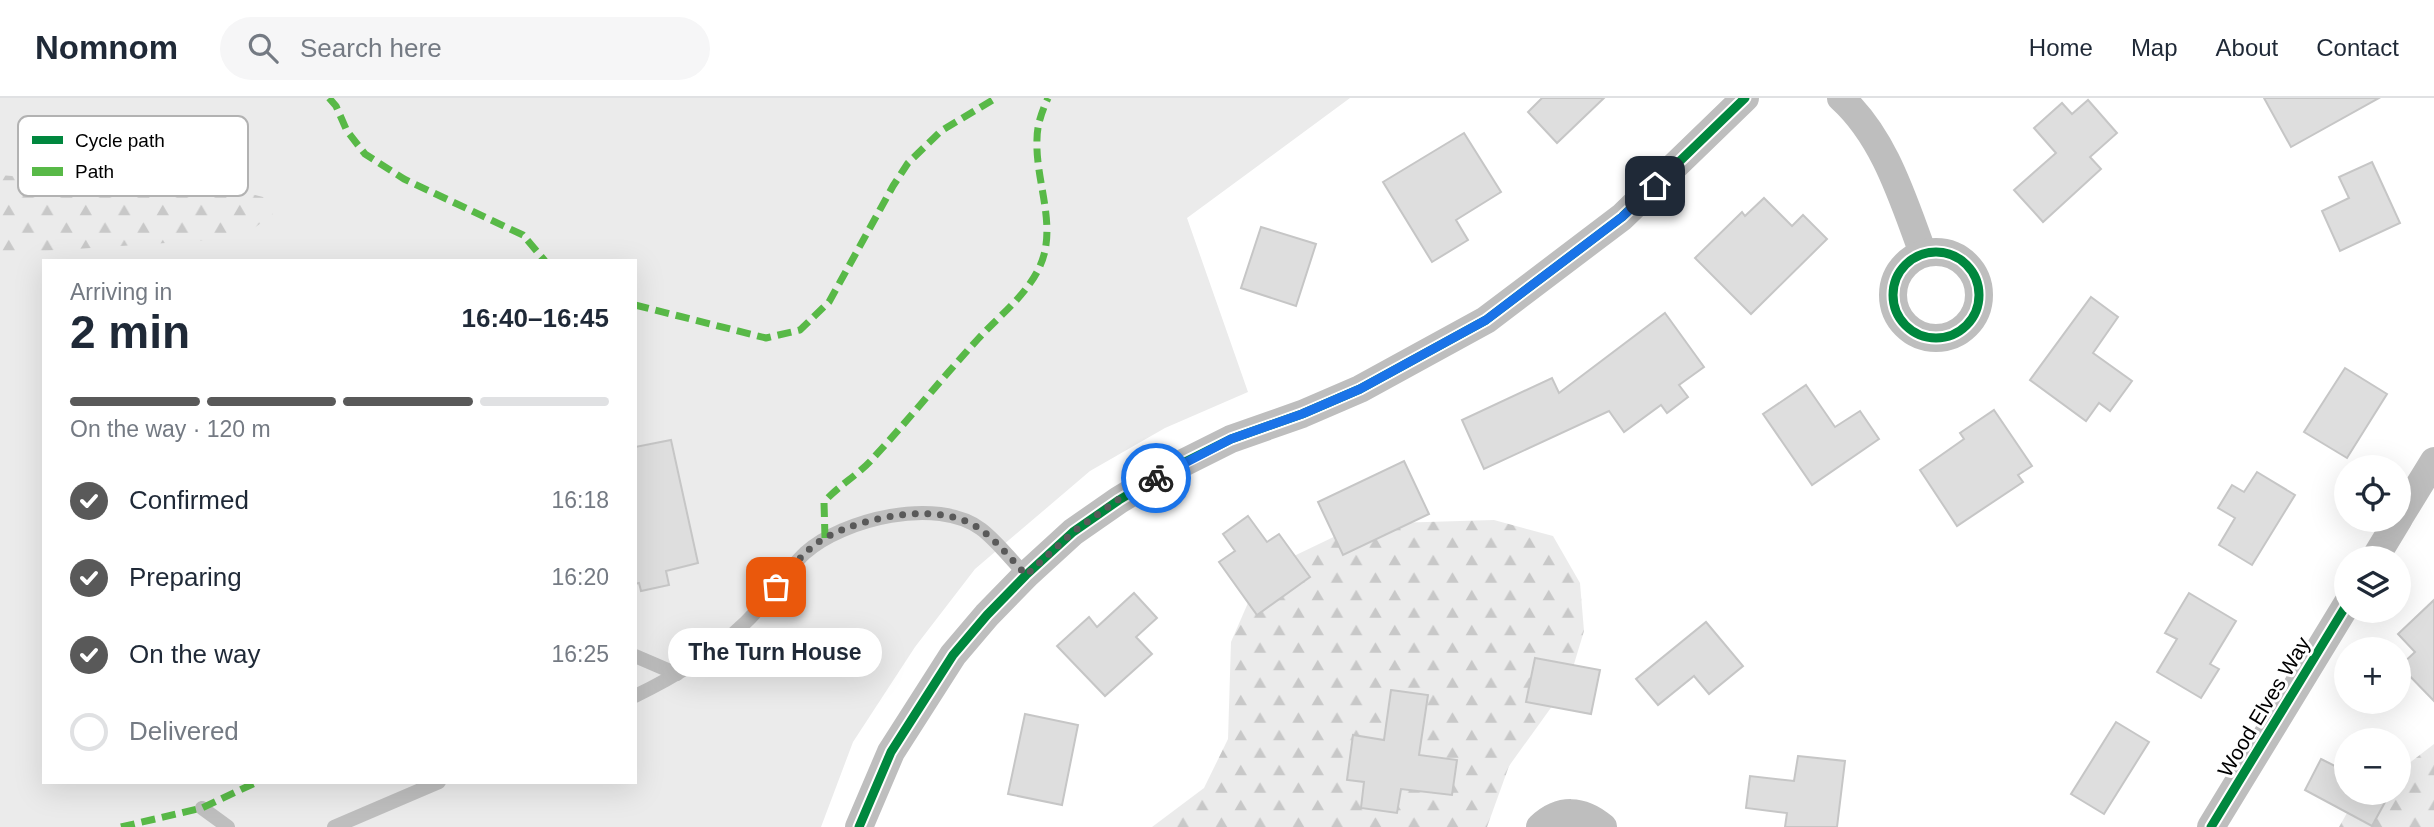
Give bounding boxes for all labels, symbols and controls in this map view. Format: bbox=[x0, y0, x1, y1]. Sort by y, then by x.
search box bbox=[220, 17, 710, 80]
text: Nomnom bbox=[35, 29, 178, 66]
icon: search bbox=[244, 29, 282, 67]
text: Search here bbox=[300, 33, 442, 63]
text: Home bbox=[2029, 34, 2093, 61]
text: Map bbox=[2131, 34, 2178, 61]
text: About bbox=[2216, 34, 2278, 61]
text: Contact bbox=[2316, 34, 2399, 61]
legend bbox=[18, 116, 248, 196]
text: Cycle path bbox=[75, 130, 165, 151]
pin bbox=[1625, 156, 1685, 216]
text: Path bbox=[75, 161, 114, 182]
icon: home bbox=[1636, 167, 1674, 205]
text: Arriving in bbox=[70, 279, 172, 305]
text: 16:40–16:45 bbox=[462, 303, 609, 333]
text: 2 min bbox=[70, 306, 190, 358]
text: On the way · 120 m bbox=[70, 416, 271, 442]
courier bbox=[1121, 443, 1191, 513]
map controls bbox=[2334, 455, 2411, 805]
button: locate bbox=[2334, 455, 2411, 532]
icon: bike bbox=[1137, 459, 1175, 497]
icon: check bbox=[70, 482, 108, 520]
text: Confirmed bbox=[129, 485, 249, 515]
text: 16:18 bbox=[551, 487, 609, 513]
button: layers bbox=[2334, 546, 2411, 623]
pin bbox=[746, 557, 806, 617]
icon: check bbox=[70, 559, 108, 597]
text: Preparing bbox=[129, 562, 242, 592]
text: 16:20 bbox=[551, 564, 609, 590]
icon: bag bbox=[757, 568, 795, 606]
callout: The Turn House bbox=[669, 629, 883, 678]
street label: Wood Elves Way bbox=[2213, 632, 2315, 781]
icon: check bbox=[70, 636, 108, 674]
button: + bbox=[2334, 637, 2411, 714]
text: On the way bbox=[129, 639, 261, 669]
text: The Turn House bbox=[688, 639, 862, 665]
text: 16:25 bbox=[551, 641, 609, 667]
text: Delivered bbox=[129, 716, 239, 746]
button: − bbox=[2334, 728, 2411, 805]

